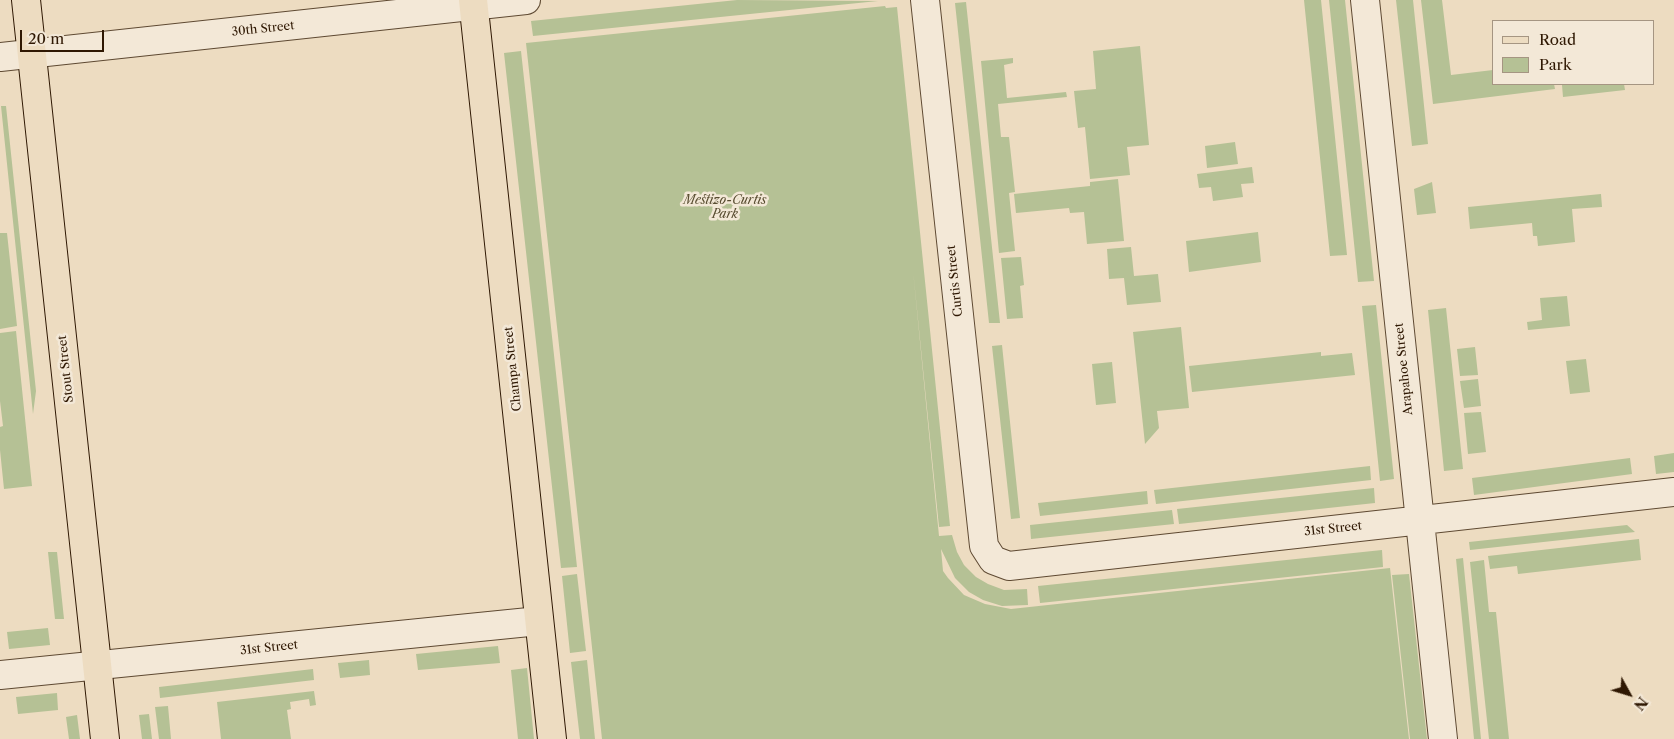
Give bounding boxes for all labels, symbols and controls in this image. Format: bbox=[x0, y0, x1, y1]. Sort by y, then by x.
street label: 30th Street bbox=[231, 19, 295, 39]
scale bar bbox=[22, 20, 106, 52]
legend bbox=[1492, 20, 1654, 85]
text: 20 m bbox=[28, 29, 64, 48]
text: Road bbox=[1539, 30, 1576, 49]
text: Park bbox=[1539, 55, 1572, 74]
park label: Mestizo-Curtis Park bbox=[684, 194, 766, 222]
street label: Curtis Street bbox=[944, 244, 966, 318]
street label: Arapahoe Street bbox=[1392, 322, 1416, 416]
street label: Champa Street bbox=[501, 326, 525, 412]
street label: Stout Street bbox=[55, 335, 77, 403]
street label: 31st Street bbox=[1303, 519, 1363, 539]
street label: 31st Street bbox=[239, 638, 299, 658]
north arrow bbox=[1604, 669, 1654, 719]
text: N bbox=[1630, 693, 1651, 714]

